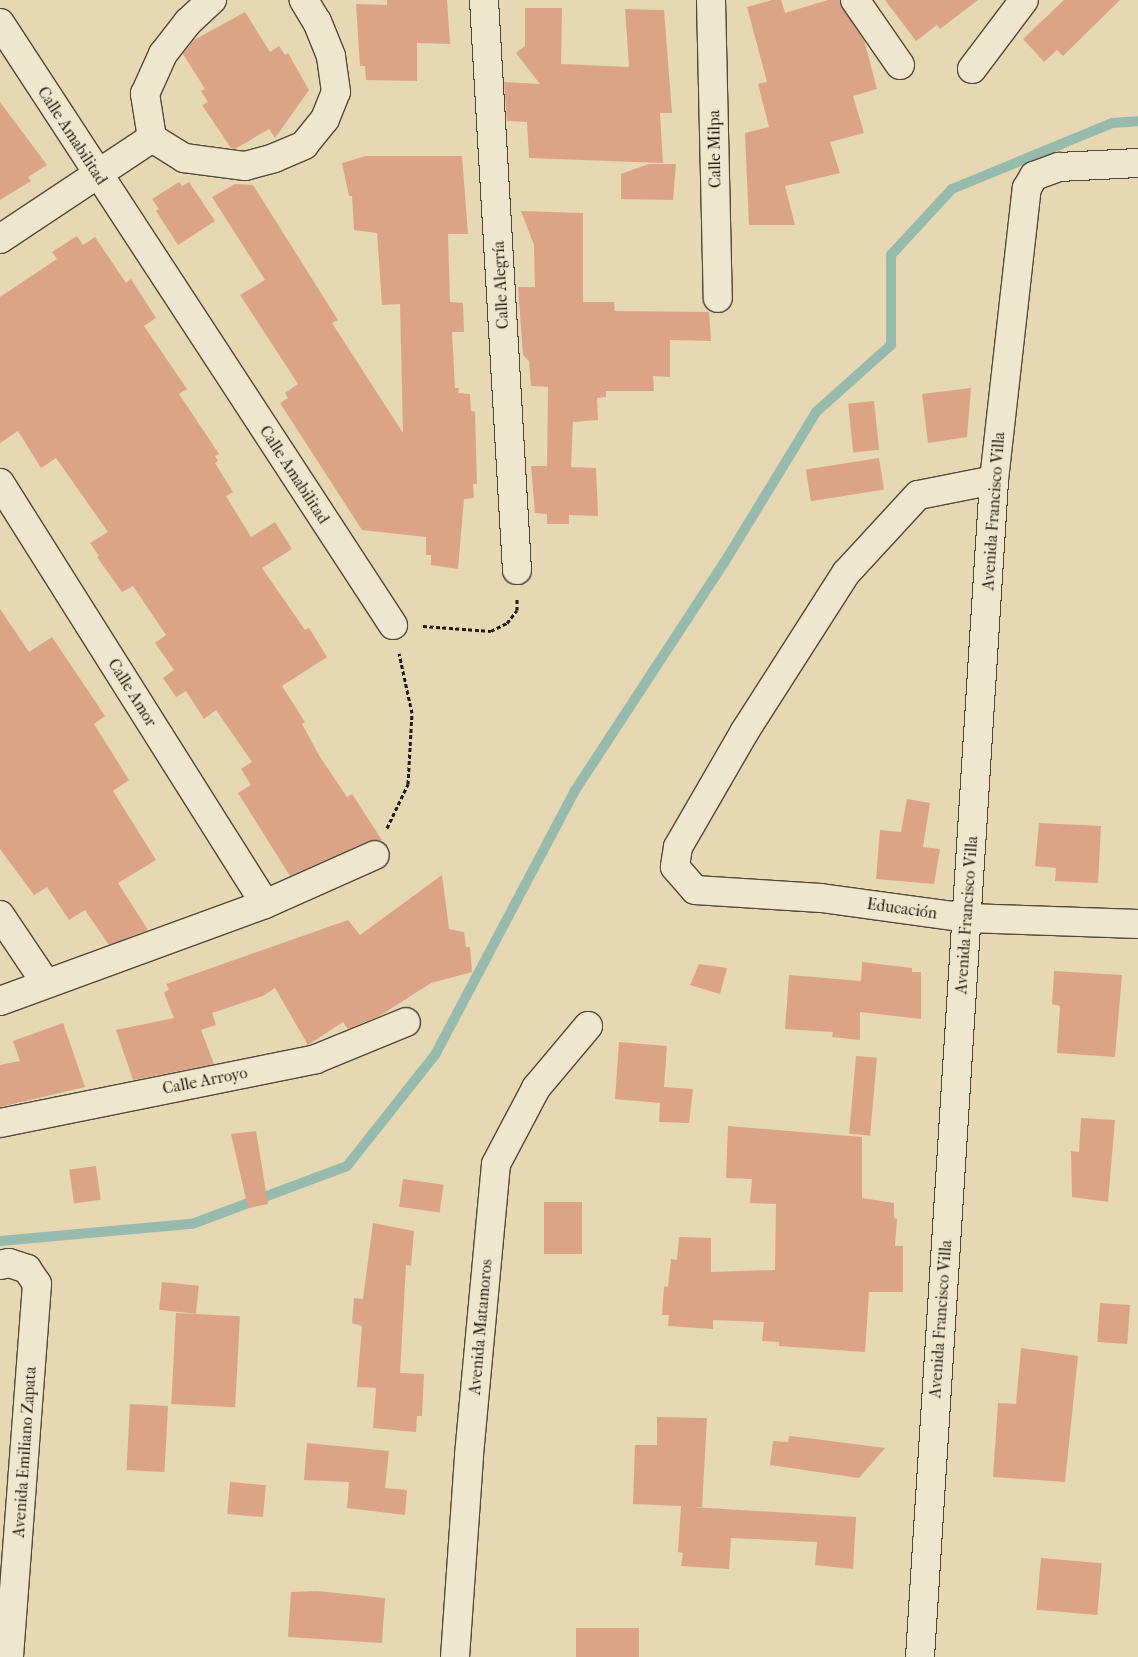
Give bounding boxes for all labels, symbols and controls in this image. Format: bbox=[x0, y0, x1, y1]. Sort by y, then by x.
street label: Calle Amabilitad bbox=[33, 83, 111, 189]
street label: Calle Milpa bbox=[705, 110, 725, 188]
street label: Calle Alegría bbox=[489, 240, 513, 330]
street label: Calle Amabilitad bbox=[255, 422, 333, 528]
street label: Avenida Francisco Villa bbox=[979, 431, 1009, 591]
street label: Calle Amor bbox=[104, 655, 160, 731]
street label: Avenida Francisco Villa bbox=[952, 835, 982, 995]
street label: Educación bbox=[866, 895, 938, 923]
street label: Calle Arroyo bbox=[161, 1063, 249, 1099]
street label: Avenida Francisco Villa bbox=[926, 1239, 956, 1399]
street label: Avenida Matamoros bbox=[466, 1258, 496, 1396]
street label: Avenida Emiliano Zapata bbox=[9, 1366, 41, 1538]

